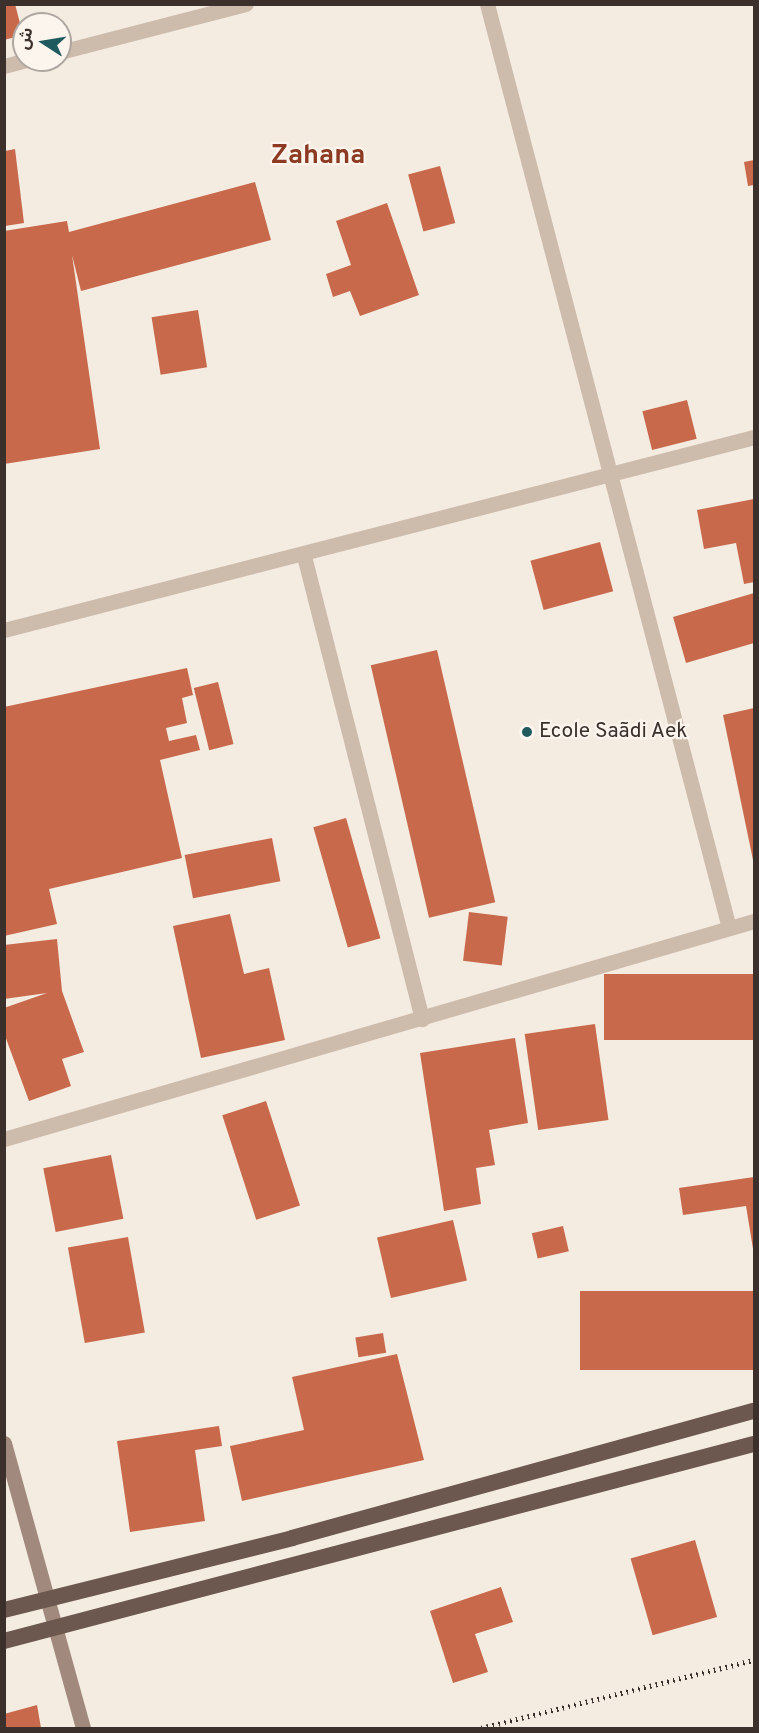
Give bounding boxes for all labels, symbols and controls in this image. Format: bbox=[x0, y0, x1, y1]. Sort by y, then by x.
north arrow bbox=[12, 12, 72, 72]
text: ش bbox=[14, 26, 38, 51]
district label: Zahana bbox=[271, 141, 365, 173]
place label: Ecole Saãdi Aek bbox=[539, 719, 688, 745]
marker: Ecole Saãdi Aek bbox=[520, 725, 534, 739]

